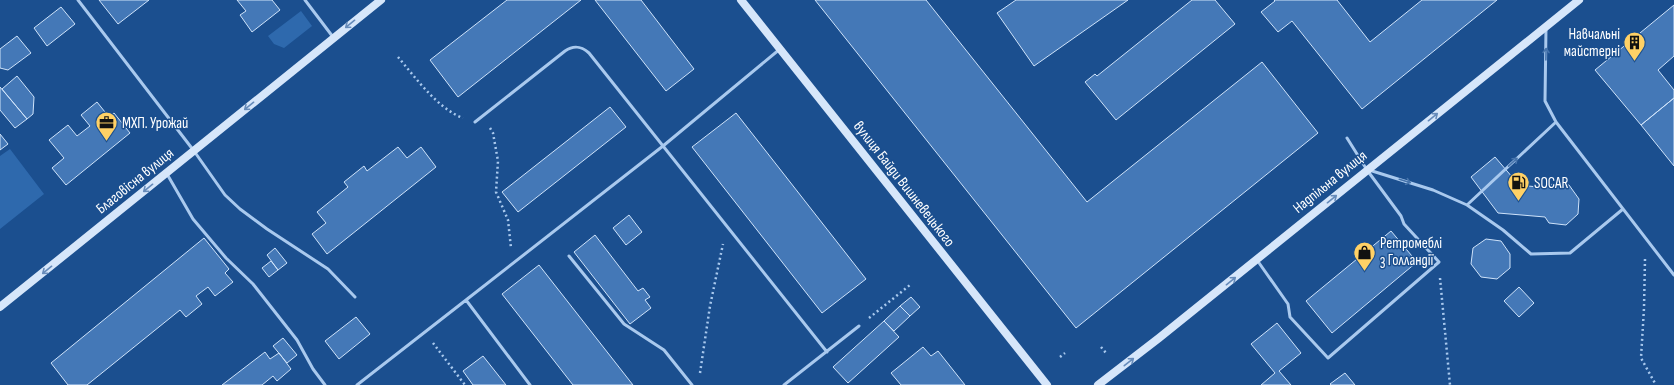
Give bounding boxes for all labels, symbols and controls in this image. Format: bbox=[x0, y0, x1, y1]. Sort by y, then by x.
one-way arrow bbox=[345, 20, 356, 29]
place label: Навчальні майстерні bbox=[1564, 25, 1620, 61]
building icon: Навчальні майстерні bbox=[1622, 30, 1648, 63]
one-way arrow bbox=[1542, 48, 1550, 61]
one-way arrow bbox=[243, 102, 254, 110]
office icon: МХП. Урожай bbox=[94, 110, 120, 143]
one-way arrow bbox=[1427, 113, 1438, 122]
place label: МХП. Урожай bbox=[122, 114, 188, 133]
street label: вулиця Байди Вишневецького bbox=[849, 117, 959, 251]
street label: Благовісна вулиця bbox=[92, 144, 178, 218]
street label: Надпільна вулиця bbox=[1289, 146, 1371, 218]
one-way arrow bbox=[1508, 158, 1518, 167]
fuel station icon: SOCAR bbox=[1506, 170, 1532, 203]
place label: SOCAR bbox=[1534, 174, 1568, 193]
one-way arrow bbox=[1398, 178, 1411, 185]
one-way arrow bbox=[143, 184, 154, 193]
one-way arrow bbox=[1326, 195, 1337, 203]
place label: Ретромеблі з Голландії bbox=[1380, 234, 1442, 270]
shop icon: Ретромеблі з Голландії bbox=[1351, 239, 1377, 272]
one-way arrow bbox=[41, 265, 52, 274]
one-way arrow bbox=[1225, 276, 1236, 285]
one-way arrow bbox=[1123, 357, 1134, 366]

